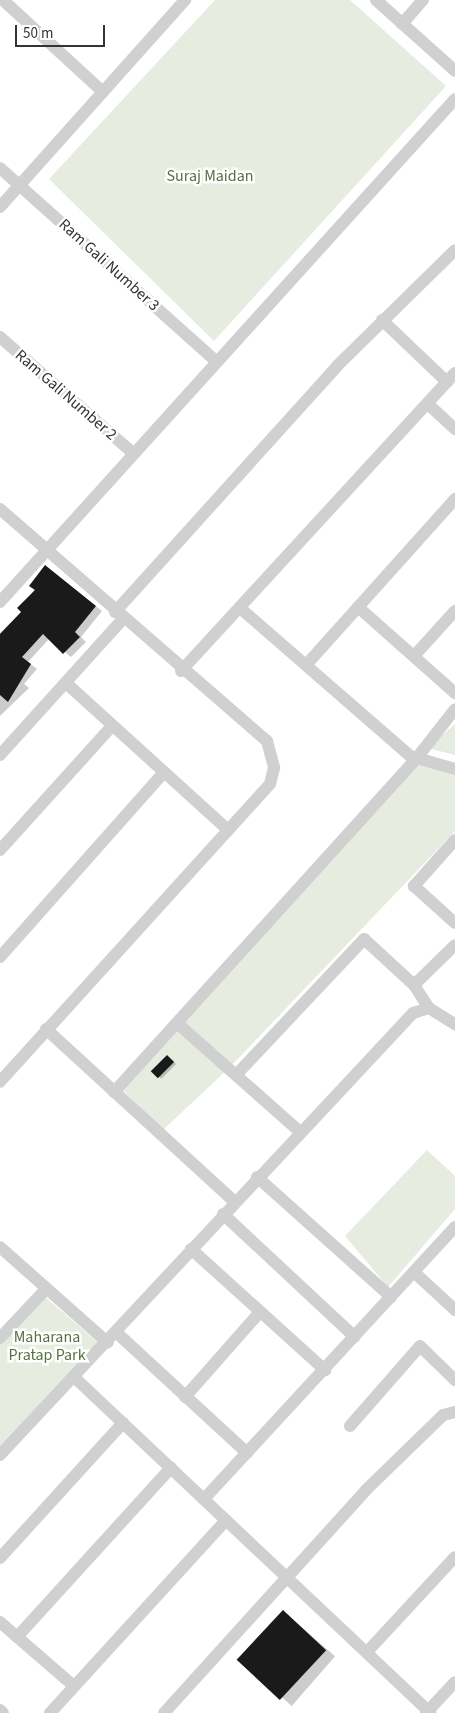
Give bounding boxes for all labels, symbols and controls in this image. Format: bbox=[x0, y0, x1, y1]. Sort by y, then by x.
scale bar bbox=[18, 15, 108, 47]
text: 50 m bbox=[23, 23, 53, 44]
park label: Suraj Maidan bbox=[167, 166, 253, 186]
street label: Ram Gali Number 3 bbox=[55, 215, 163, 315]
street label: Ram Gali Number 2 bbox=[11, 346, 121, 444]
park label: Maharana Pratap Park bbox=[8, 1327, 86, 1365]

